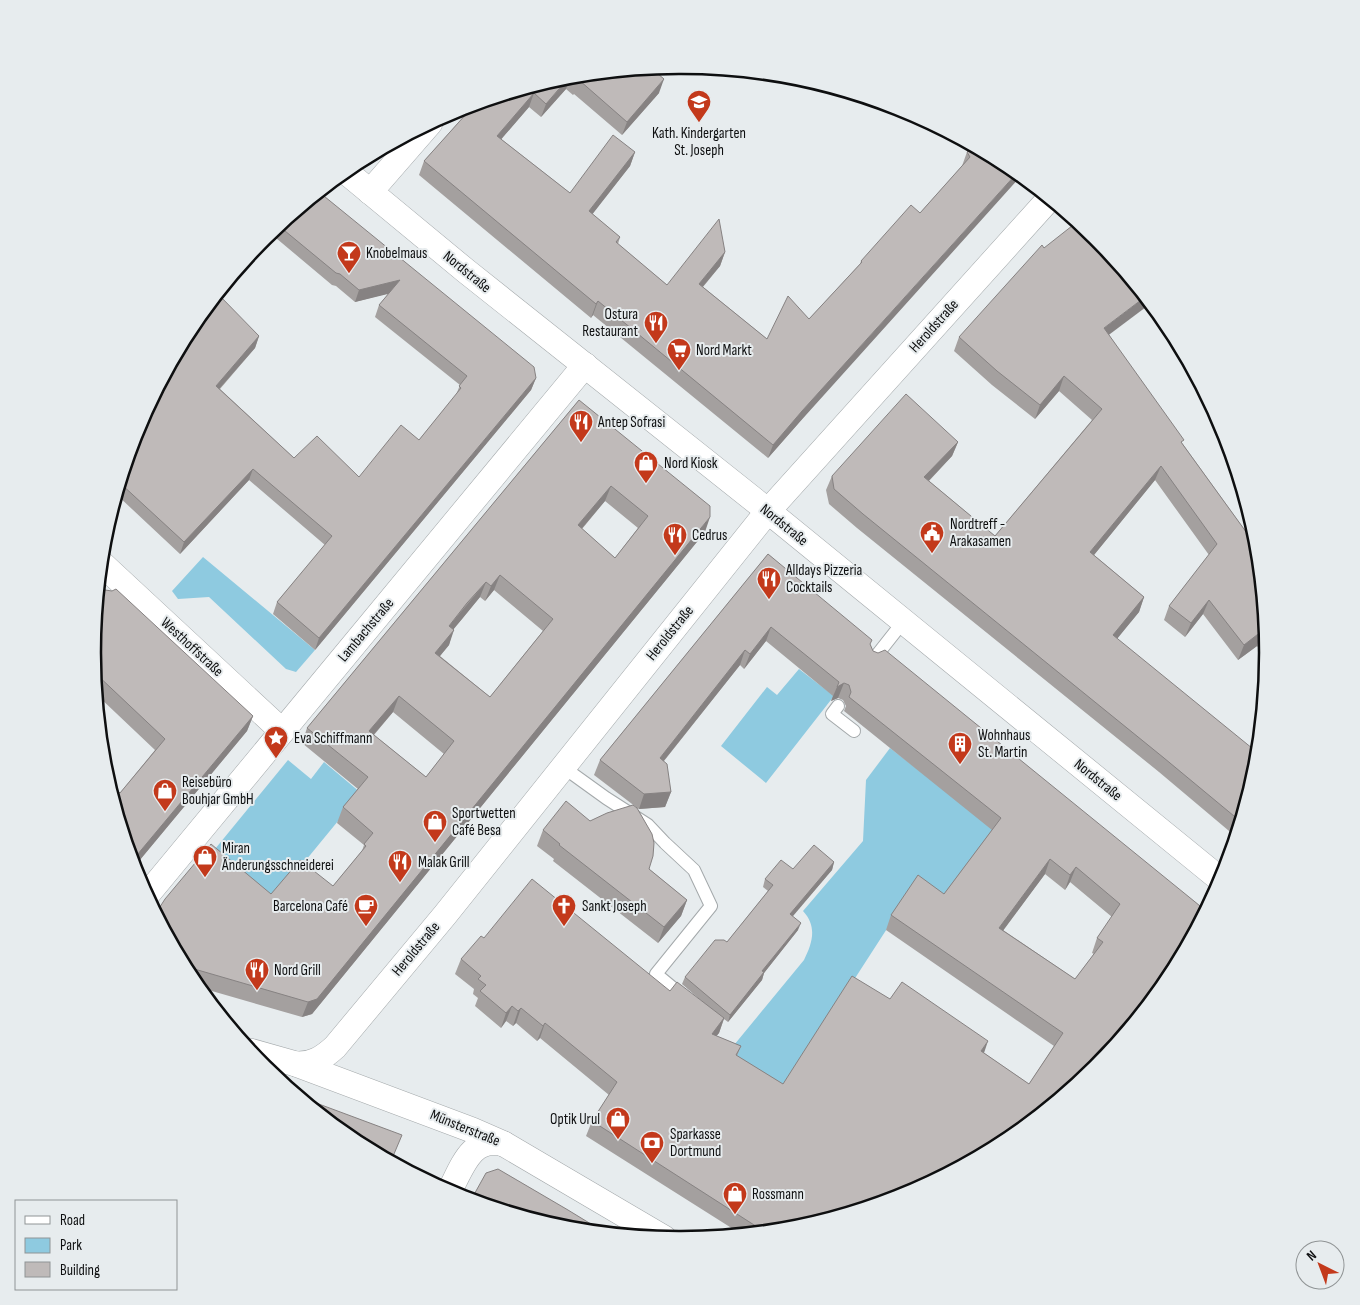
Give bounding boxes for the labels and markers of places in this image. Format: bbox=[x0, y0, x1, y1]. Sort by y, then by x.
school or university icon: Kath. Kindergarten St. Joseph bbox=[686, 89, 712, 123]
place label: Kath. Kindergarten St. Joseph bbox=[652, 124, 746, 160]
bar icon: Knobelmaus bbox=[336, 240, 362, 274]
place label: Knobelmaus bbox=[366, 244, 427, 263]
place label: Ostura Restaurant bbox=[582, 305, 638, 341]
restaurant icon: Ostura Restaurant bbox=[643, 310, 669, 344]
supermarket icon: Nord Markt bbox=[666, 337, 692, 371]
place label: Nord Markt bbox=[696, 341, 752, 360]
restaurant icon: Antep Sofrasi bbox=[568, 409, 594, 443]
place label: Antep Sofrasi bbox=[597, 413, 665, 432]
shop icon: Nord Kiosk bbox=[633, 450, 659, 484]
place label: Nord Kiosk bbox=[664, 454, 718, 473]
place label: Nordtreff - Arakasamen bbox=[949, 515, 1011, 551]
public building icon: Nordtreff - Arakasamen bbox=[919, 520, 945, 554]
restaurant icon: Cedrus bbox=[662, 522, 688, 556]
place label: Cedrus bbox=[692, 526, 727, 545]
place label: Alldays Pizzeria Cocktails bbox=[785, 561, 862, 597]
restaurant icon: Alldays Pizzeria Cocktails bbox=[756, 566, 782, 600]
place icon: Eva Schiffmann bbox=[263, 725, 289, 759]
place label: Wohnhaus St. Martin bbox=[978, 726, 1030, 762]
place label: Eva Schiffmann bbox=[294, 729, 372, 748]
building icon: Wohnhaus St. Martin bbox=[947, 731, 973, 765]
place label: Reisebüro Bouhjar GmbH bbox=[182, 773, 254, 809]
shop icon: Reisebüro Bouhjar GmbH bbox=[152, 778, 178, 812]
place label: Sportwetten Café Besa bbox=[452, 804, 516, 840]
shop icon: Sportwetten Café Besa bbox=[422, 809, 448, 843]
place label: Miran Änderungsschneiderei bbox=[221, 839, 334, 875]
shop icon: Miran Änderungsschneiderei bbox=[192, 844, 218, 878]
restaurant icon: Malak Grill bbox=[387, 849, 413, 883]
place label: Malak Grill bbox=[418, 853, 470, 872]
cafe icon: Barcelona Café bbox=[353, 893, 379, 927]
church icon: Sankt Joseph bbox=[551, 893, 577, 927]
place label: Barcelona Café bbox=[273, 897, 348, 916]
place label: Sankt Joseph bbox=[582, 897, 647, 916]
restaurant icon: Nord Grill bbox=[244, 957, 270, 991]
place label: Nord Grill bbox=[274, 961, 321, 980]
shop icon: Optik Urul bbox=[605, 1106, 631, 1140]
place label: Optik Urul bbox=[550, 1110, 600, 1129]
place label: Sparkasse Dortmund bbox=[670, 1125, 721, 1161]
bank icon: Sparkasse Dortmund bbox=[639, 1130, 665, 1164]
shop icon: Rossmann bbox=[722, 1181, 748, 1215]
place label: Rossmann bbox=[752, 1185, 804, 1204]

